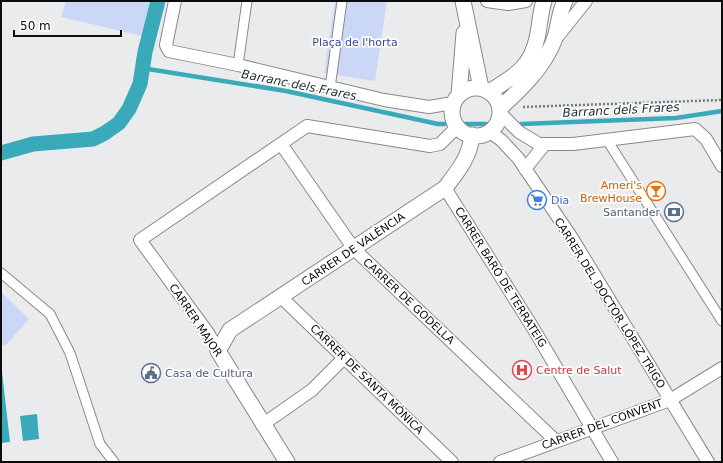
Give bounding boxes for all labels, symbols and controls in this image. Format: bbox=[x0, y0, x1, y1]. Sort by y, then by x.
scale bar bbox=[14, 12, 121, 38]
text: 50 m bbox=[20, 19, 51, 33]
park label: Plaça de l'horta bbox=[312, 36, 398, 49]
water label: Barranc dels Frares bbox=[240, 67, 358, 103]
water label: Barranc dels Frares bbox=[562, 100, 680, 120]
place label: Ameri's BrewHouse bbox=[580, 179, 642, 205]
bar icon: Ameri's BrewHouse bbox=[645, 180, 667, 202]
supermarket icon: Dia bbox=[526, 189, 548, 211]
place label: Dia bbox=[551, 194, 569, 207]
bank icon: Santander bbox=[663, 201, 685, 223]
street label: CARRER BARÓ DE TERRATEIG bbox=[452, 205, 549, 350]
place label: Santander bbox=[603, 206, 660, 219]
street label: CARRER DE VALÈNCIA bbox=[299, 210, 408, 289]
street label: CARRER DEL DOCTOR LÓPEZ TRIGO bbox=[551, 216, 668, 391]
street label: CARRER DE GODELLA bbox=[360, 256, 457, 347]
street label: CARRER MAJOR bbox=[166, 281, 225, 359]
street label: CARRER DE SANTA MÒNICA bbox=[307, 322, 426, 437]
hospital icon: Centre de Salut bbox=[511, 359, 533, 381]
public building icon: Casa de Cultura bbox=[140, 362, 162, 384]
place label: Centre de Salut bbox=[536, 364, 622, 377]
place label: Casa de Cultura bbox=[165, 367, 253, 380]
street label: CARRER DEL CONVENT bbox=[540, 396, 665, 452]

